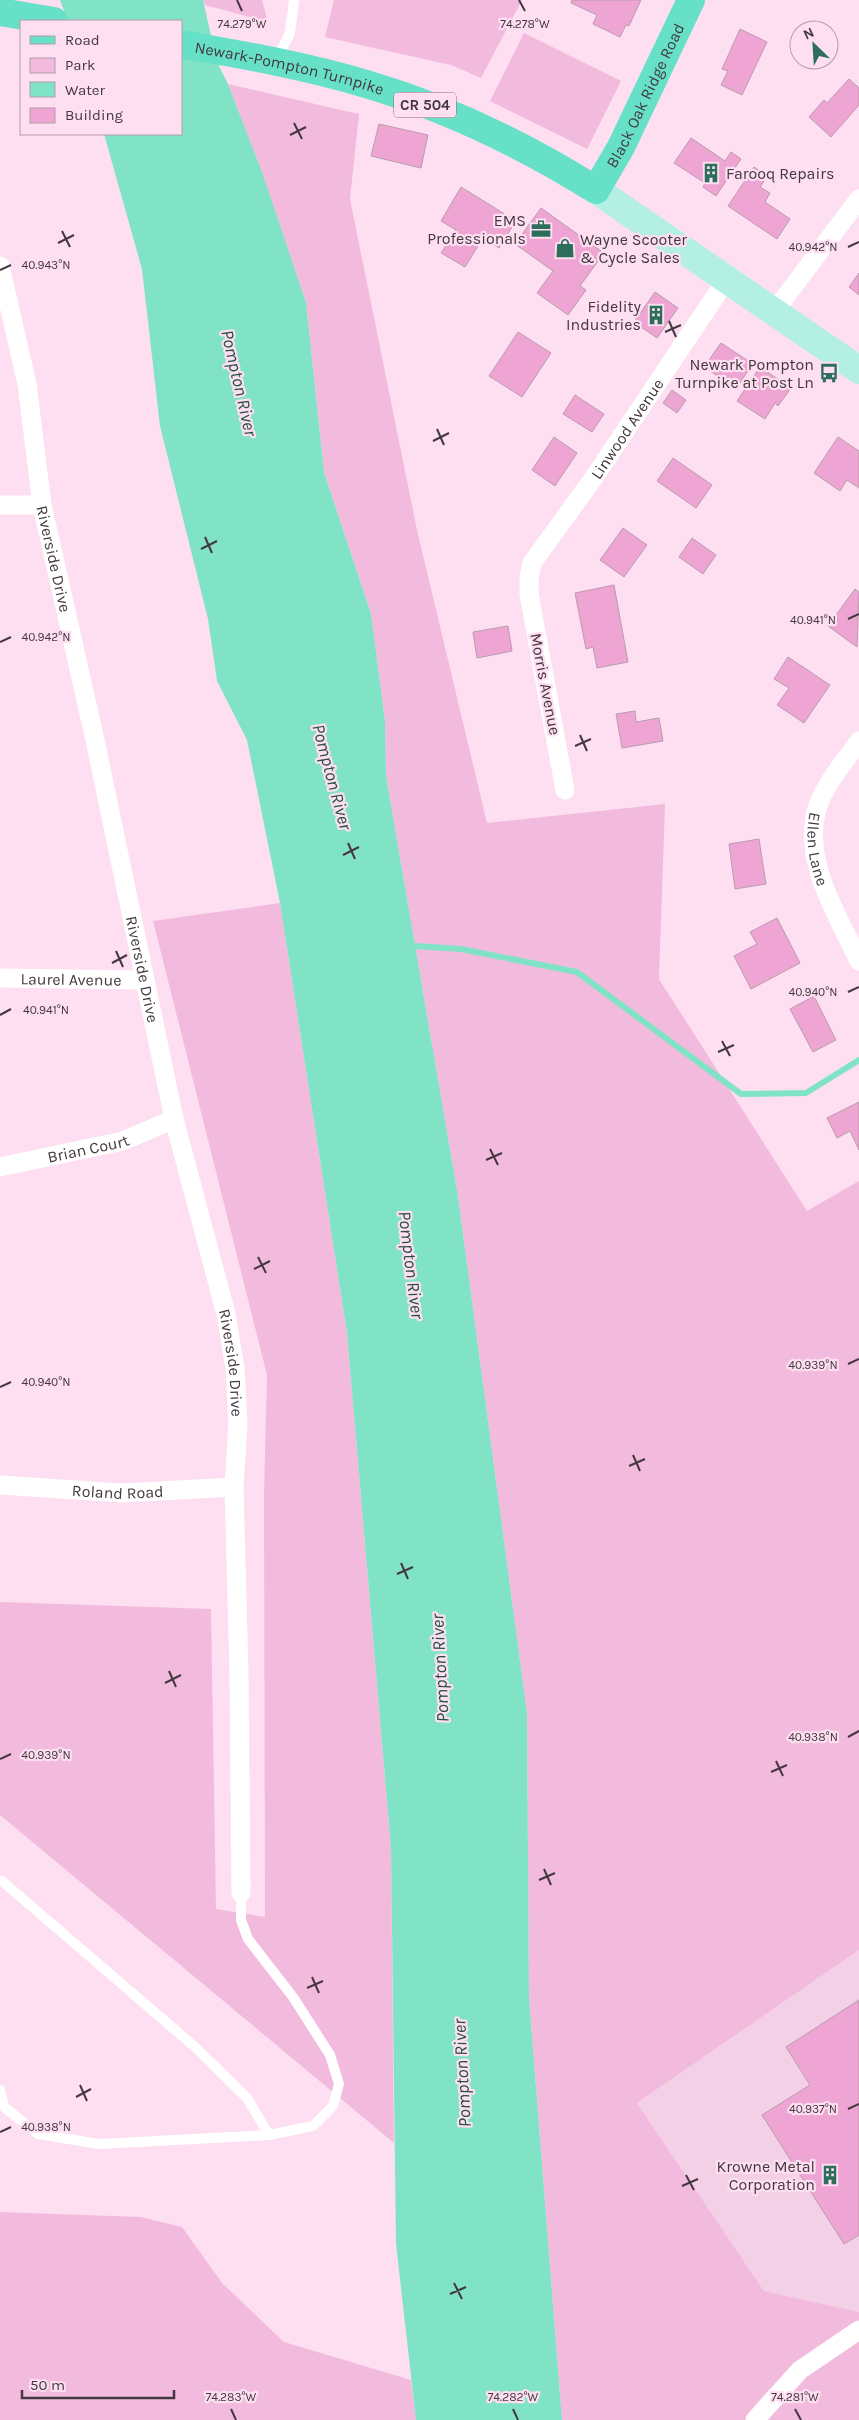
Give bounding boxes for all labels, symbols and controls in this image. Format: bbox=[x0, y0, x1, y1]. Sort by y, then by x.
text: 74.279°W bbox=[218, 17, 267, 31]
text: 74.278°W bbox=[500, 17, 550, 31]
legend bbox=[20, 20, 182, 135]
street label: Black Oak Ridge Road bbox=[602, 20, 689, 171]
north arrow bbox=[789, 20, 839, 70]
text: N bbox=[801, 24, 817, 43]
text: Road bbox=[65, 31, 100, 49]
street label: Newark-Pompton Turnpike bbox=[193, 38, 386, 99]
text: Park bbox=[65, 56, 95, 74]
text: Water bbox=[65, 81, 106, 99]
road number: CR 504 bbox=[394, 92, 456, 118]
text: Building bbox=[65, 106, 123, 124]
building icon: Farooq Repairs bbox=[700, 162, 722, 184]
place label: Farooq Repairs bbox=[726, 164, 834, 183]
place label: EMS Professionals bbox=[427, 211, 526, 248]
office icon: EMS Professionals bbox=[530, 218, 552, 240]
place label: Wayne Scooter & Cycle Sales bbox=[580, 230, 687, 267]
shop icon: Wayne Scooter & Cycle Sales bbox=[554, 237, 576, 259]
text: 40.942°N bbox=[789, 240, 837, 254]
text: 40.943°N bbox=[21, 258, 71, 272]
place label: Fidelity Industries bbox=[566, 297, 642, 334]
building icon: Fidelity Industries bbox=[645, 304, 667, 326]
water label: Pompton River bbox=[216, 328, 262, 439]
place label: Newark Pompton Turnpike at Post Ln bbox=[675, 355, 814, 392]
bus stop icon: Newark Pompton Turnpike at Post Ln bbox=[818, 362, 840, 384]
street label: Linwood Avenue bbox=[587, 375, 668, 483]
street label: Riverside Drive bbox=[32, 504, 75, 614]
text: 40.941°N bbox=[790, 613, 836, 627]
text: 40.942°N bbox=[22, 630, 70, 644]
street label: Morris Avenue bbox=[526, 631, 565, 737]
water label: Pompton River bbox=[307, 722, 357, 833]
street label: Ellen Lane bbox=[803, 811, 832, 888]
street label: Riverside Drive bbox=[122, 914, 163, 1024]
street label: Laurel Avenue bbox=[20, 969, 122, 990]
text: 40.940°N bbox=[788, 985, 838, 999]
text: 40.941°N bbox=[23, 1003, 69, 1017]
street label: Brian Court bbox=[46, 1130, 132, 1167]
water label: Pompton River bbox=[393, 1210, 429, 1321]
street label: Riverside Drive bbox=[215, 1307, 247, 1417]
text: 40.939°N bbox=[788, 1358, 838, 1372]
text: 40.940°N bbox=[21, 1375, 71, 1389]
street label: Roland Road bbox=[71, 1481, 164, 1503]
water label: Pompton River bbox=[426, 1612, 454, 1723]
text: 40.938°N bbox=[788, 1730, 838, 1744]
text: 40.939°N bbox=[21, 1748, 71, 1762]
water label: Pompton River bbox=[448, 2017, 476, 2128]
text: 40.937°N bbox=[789, 2102, 837, 2116]
text: 40.938°N bbox=[21, 2120, 71, 2134]
place label: Krowne Metal Corporation bbox=[716, 2157, 815, 2194]
building icon: Krowne Metal Corporation bbox=[819, 2164, 841, 2186]
scale bar bbox=[22, 2368, 175, 2400]
text: 50 m bbox=[30, 2376, 65, 2394]
text: 74.283°W bbox=[206, 2390, 257, 2404]
text: 74.282°W bbox=[488, 2390, 539, 2404]
text: 74.281°W bbox=[771, 2390, 819, 2404]

